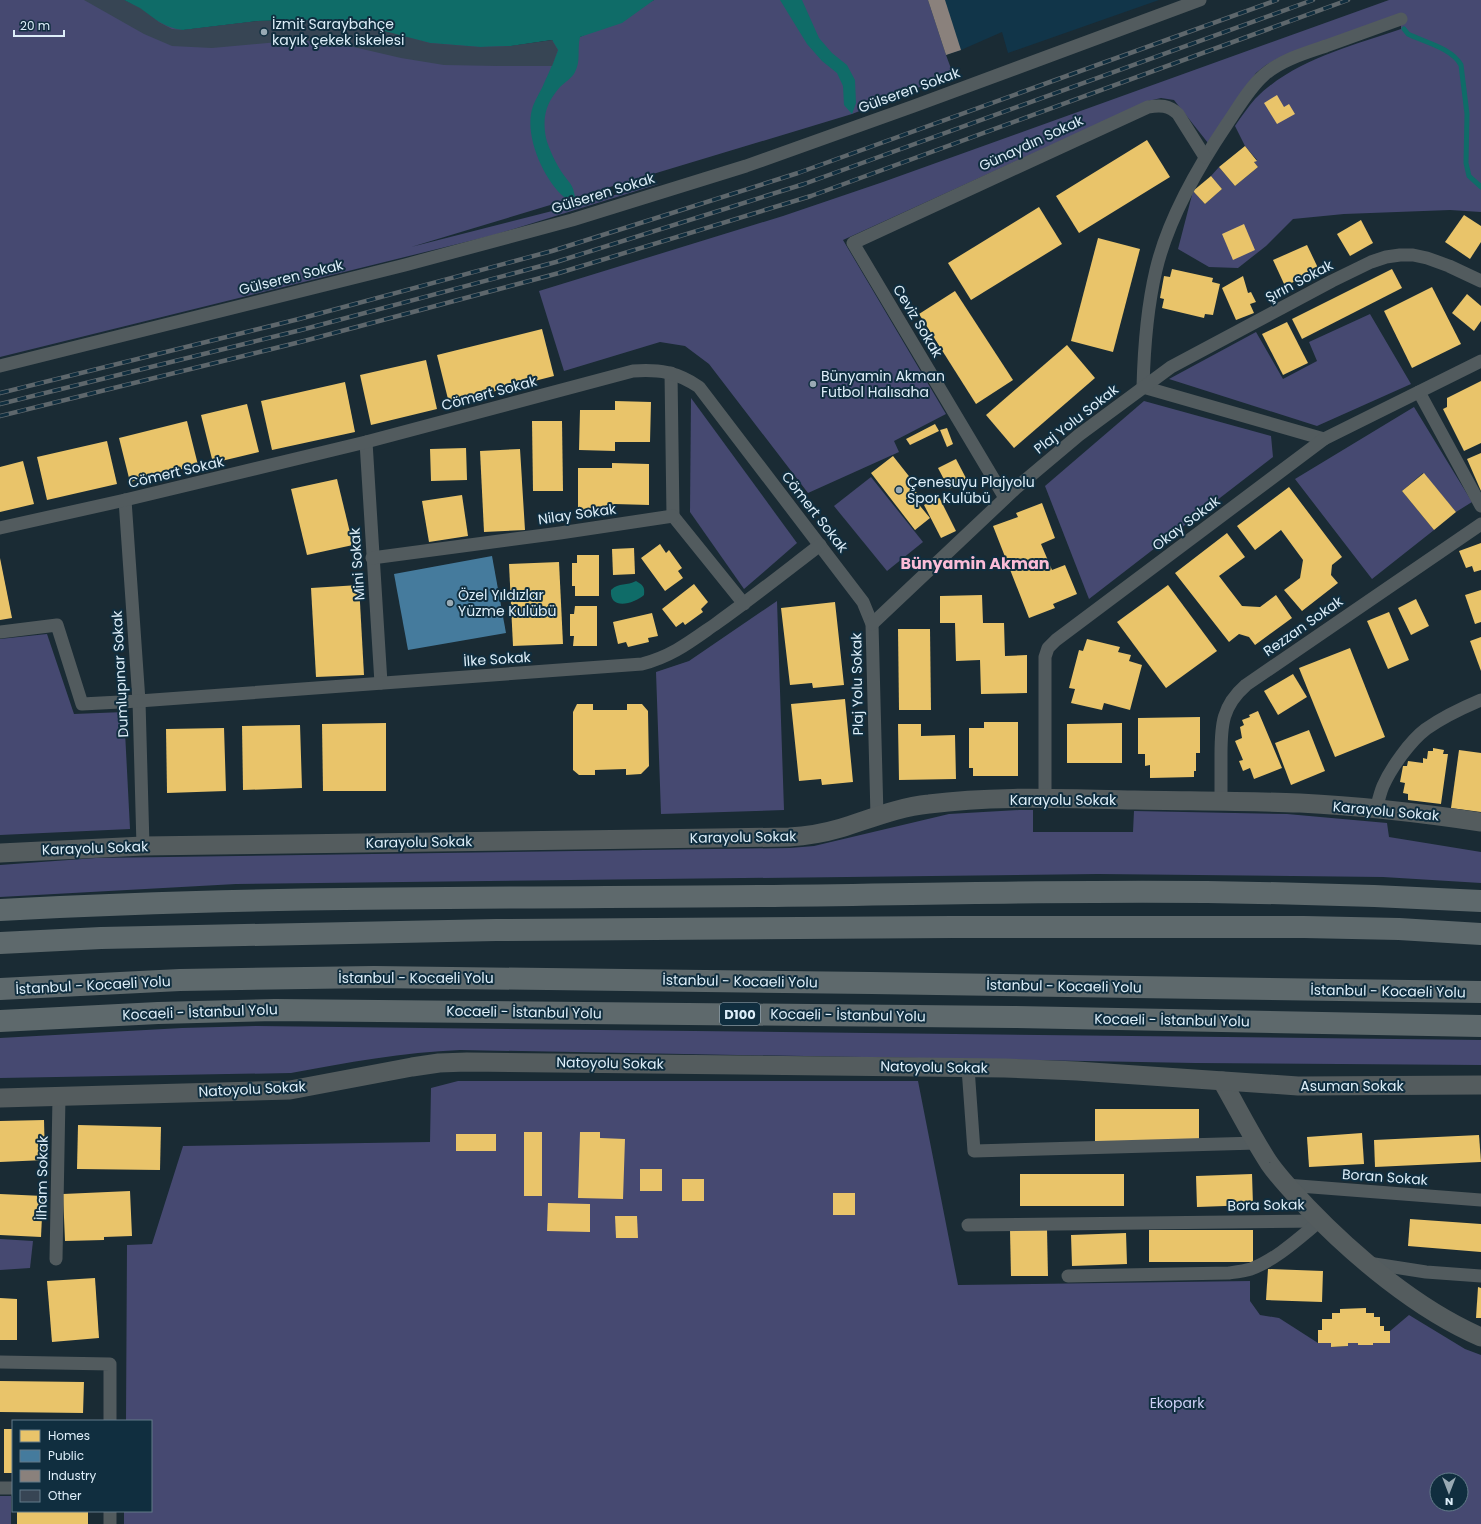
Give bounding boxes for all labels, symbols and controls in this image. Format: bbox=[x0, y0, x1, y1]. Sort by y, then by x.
scale bar bbox=[14, 12, 64, 38]
place label: İzmit Saraybahçe kayık çekek iskelesi bbox=[272, 14, 404, 50]
text: 20 m bbox=[20, 17, 50, 34]
marker: İzmit Saraybahçe kayık çekek iskelesi bbox=[259, 27, 269, 37]
street label: Gülseren Sokak bbox=[855, 62, 963, 118]
street label: Günaydın Sokak bbox=[976, 110, 1087, 176]
street label: Gülseren Sokak bbox=[549, 168, 658, 218]
street label: Gülseren Sokak bbox=[237, 254, 346, 300]
street label: Şırın Sokak bbox=[1262, 254, 1337, 307]
street label: Ceviz Sokak bbox=[888, 281, 948, 362]
place label: Bünyamin Akman Futbol Halısaha bbox=[821, 366, 945, 402]
street label: Cömert Sokak bbox=[439, 370, 540, 415]
marker: Bünyamin Akman Futbol Halısaha bbox=[808, 379, 818, 389]
street label: Plaj Yolu Sokak bbox=[1029, 379, 1123, 458]
street label: Cömert Sokak bbox=[126, 451, 227, 493]
street label: Cömert Sokak bbox=[777, 467, 854, 557]
place label: Çenesuyu Plajyolu Spor Kulübü bbox=[907, 472, 1035, 508]
marker: Çenesuyu Plajyolu Spor Kulübü bbox=[894, 485, 904, 495]
street label: Okay Sokak bbox=[1148, 490, 1225, 555]
street label: Nilay Sokak bbox=[537, 498, 618, 529]
street label: Mini Sokak bbox=[344, 526, 370, 601]
district label: Bünyamin Akman bbox=[900, 552, 1050, 575]
place label: Özel Yıldızlar Yüzme Kulübü bbox=[458, 585, 557, 621]
street label: Rezzan Sokak bbox=[1259, 591, 1348, 661]
marker: Özel Yıldızlar Yüzme Kulübü bbox=[445, 598, 455, 608]
street label: Dumlupınar Sokak bbox=[107, 609, 133, 738]
street label: Plaj Yolu Sokak bbox=[846, 632, 868, 735]
street label: İlke Sokak bbox=[463, 647, 532, 671]
street label: Karayolu Sokak bbox=[1010, 790, 1117, 810]
street label: Karayolu Sokak bbox=[1332, 796, 1441, 826]
street label: Karayolu Sokak bbox=[690, 826, 797, 848]
street label: Karayolu Sokak bbox=[366, 831, 473, 853]
street label: Karayolu Sokak bbox=[41, 836, 149, 860]
street label: İstanbul - Kocaeli Yolu bbox=[338, 968, 494, 988]
street label: İstanbul - Kocaeli Yolu bbox=[662, 970, 818, 992]
street label: İstanbul - Kocaeli Yolu bbox=[15, 971, 171, 999]
street label: İstanbul - Kocaeli Yolu bbox=[986, 975, 1142, 997]
street label: İstanbul - Kocaeli Yolu bbox=[1310, 980, 1466, 1002]
street label: Kocaeli - İstanbul Yolu bbox=[122, 999, 278, 1025]
street label: Kocaeli - İstanbul Yolu bbox=[446, 1001, 602, 1023]
road number: D100 bbox=[720, 1003, 760, 1025]
street label: Kocaeli - İstanbul Yolu bbox=[770, 1004, 926, 1026]
street label: Kocaeli - İstanbul Yolu bbox=[1094, 1009, 1250, 1031]
street label: Natoyolu Sokak bbox=[556, 1052, 665, 1074]
street label: Natoyolu Sokak bbox=[880, 1056, 989, 1078]
street label: Natoyolu Sokak bbox=[198, 1076, 307, 1102]
street label: Asuman Sokak bbox=[1300, 1076, 1404, 1096]
street label: İlham Sokak bbox=[31, 1135, 53, 1220]
street label: Boran Sokak bbox=[1341, 1164, 1429, 1190]
street label: Bora Sokak bbox=[1227, 1194, 1305, 1216]
park label: Ekopark bbox=[1150, 1393, 1205, 1413]
legend bbox=[12, 1420, 152, 1512]
text: Homes bbox=[48, 1427, 90, 1444]
text: Public bbox=[48, 1447, 84, 1464]
text: Industry bbox=[48, 1467, 97, 1484]
north arrow bbox=[1429, 1472, 1469, 1512]
text: Other bbox=[48, 1487, 82, 1504]
text: N bbox=[1445, 1494, 1453, 1510]

